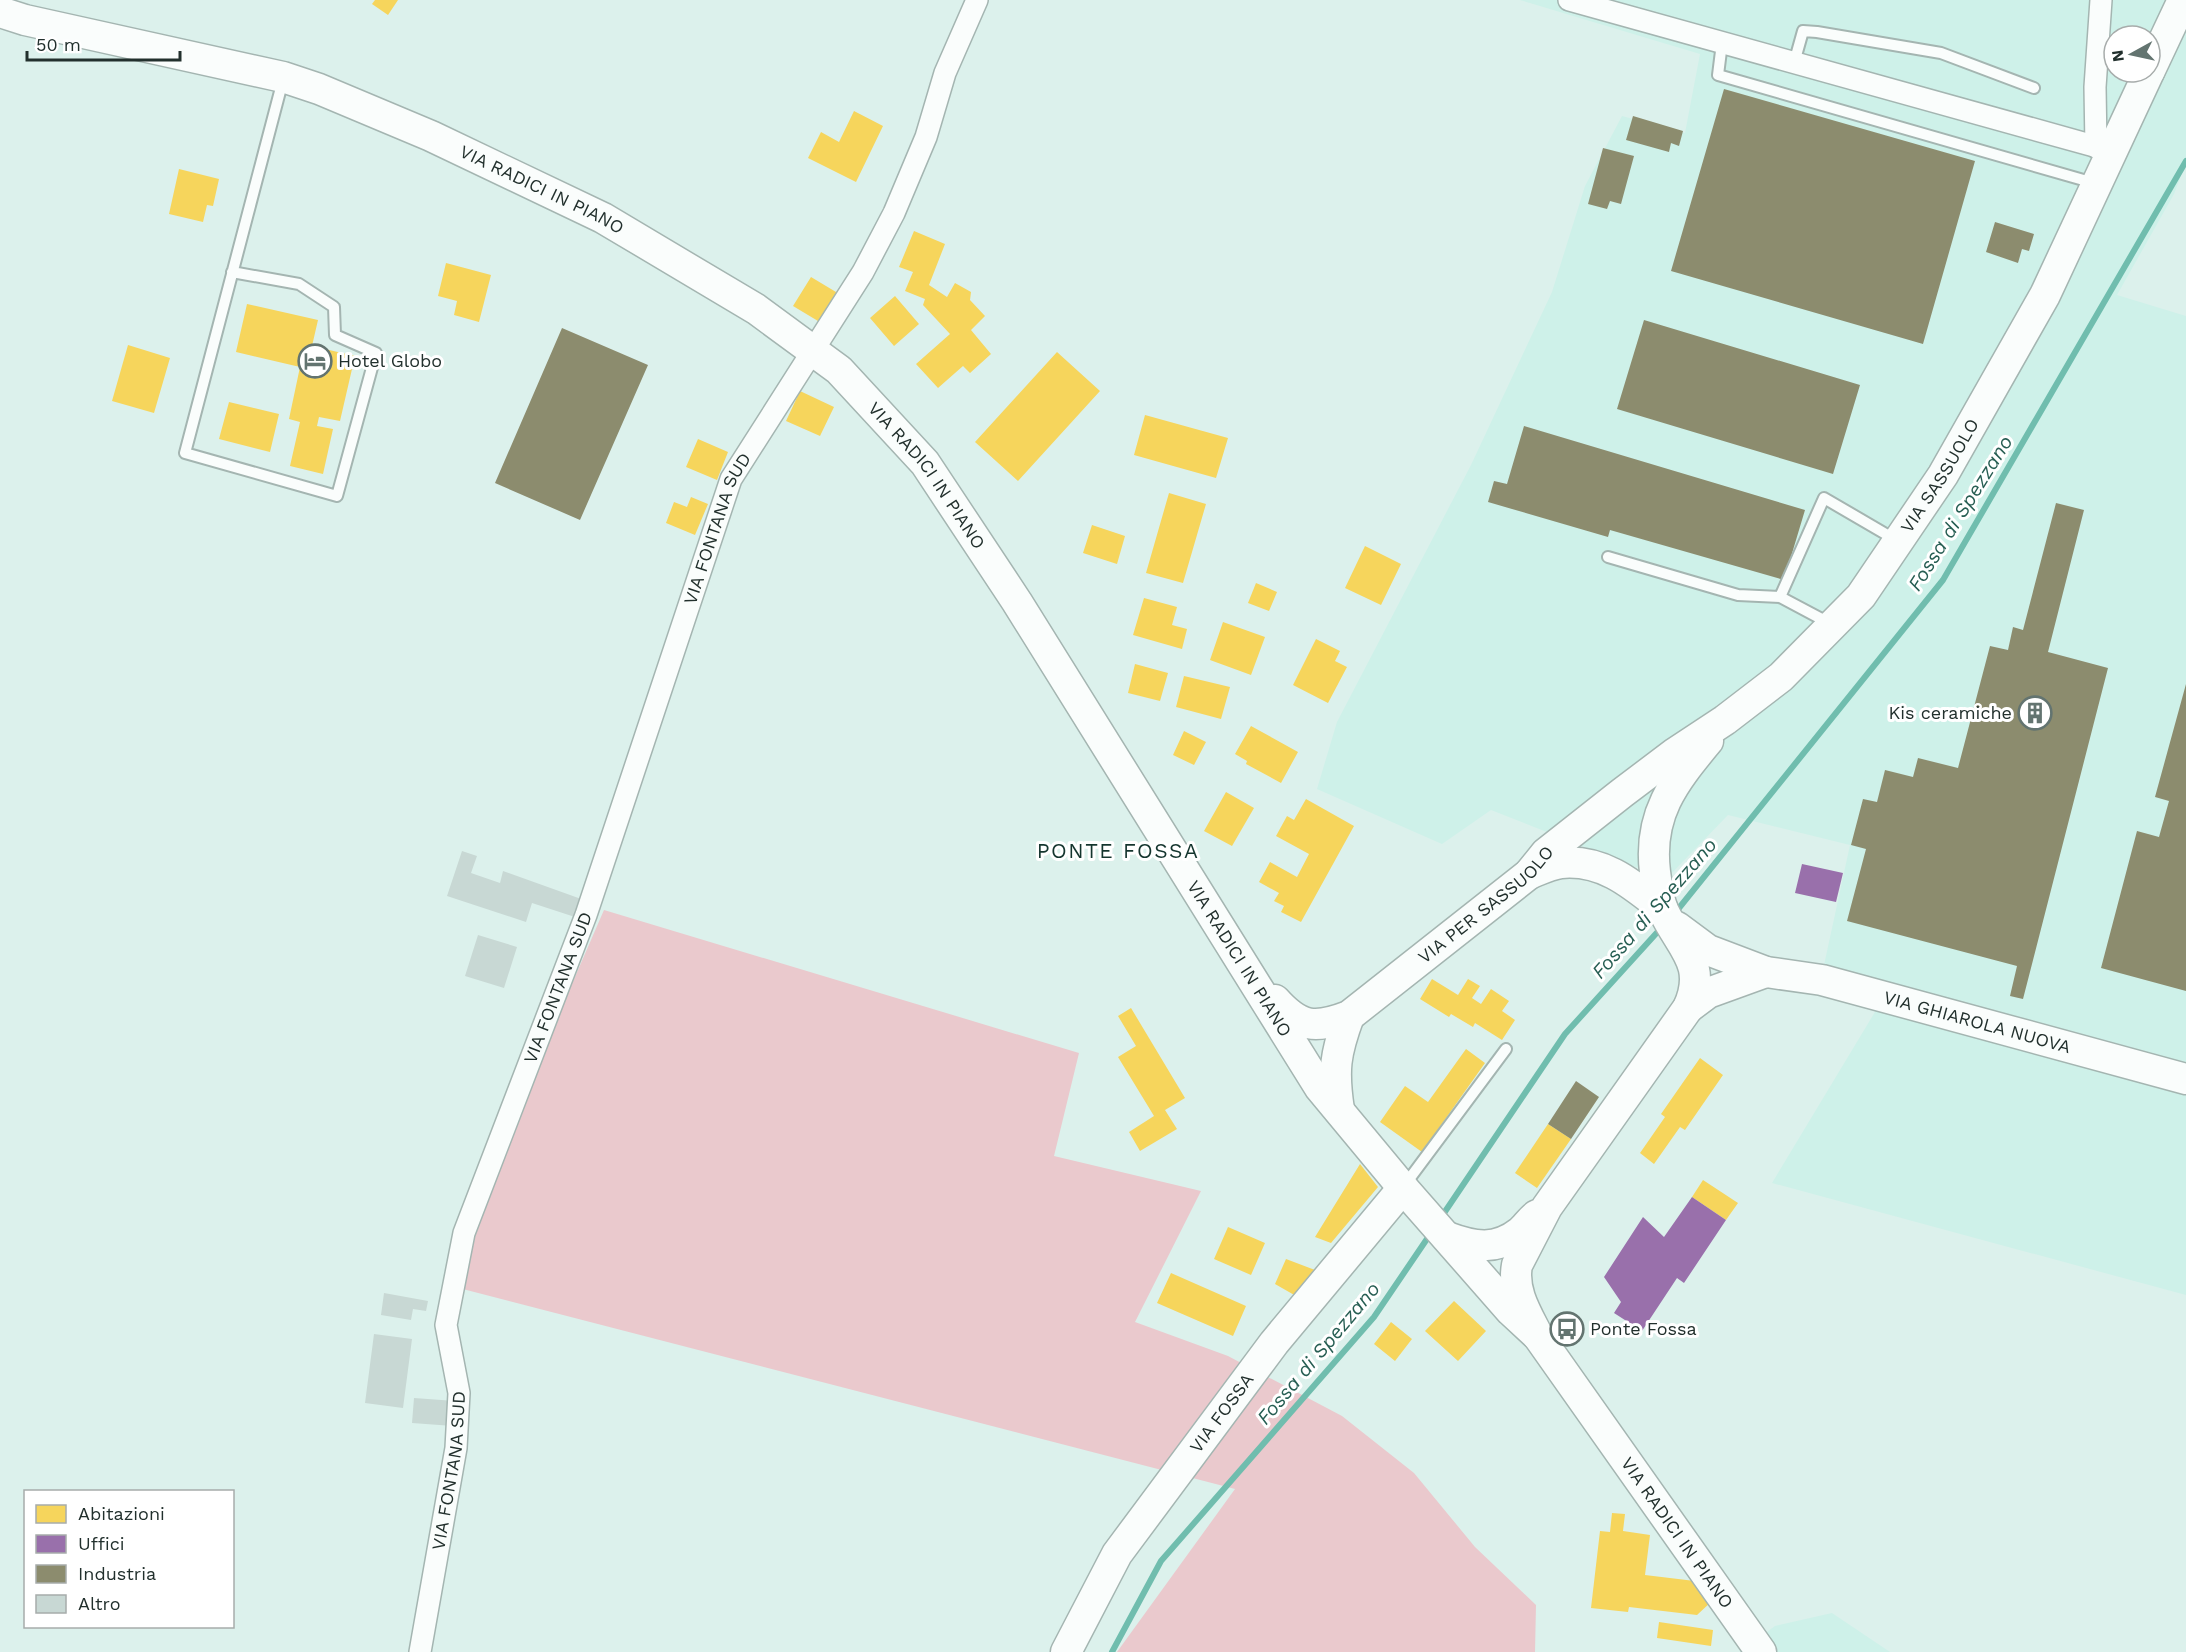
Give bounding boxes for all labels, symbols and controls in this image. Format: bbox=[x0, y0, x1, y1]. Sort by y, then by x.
scale bar bbox=[27, 24, 180, 62]
north arrow bbox=[2102, 24, 2162, 84]
text: 50 m bbox=[36, 34, 81, 55]
text: N bbox=[2107, 49, 2128, 63]
street label: VIA RADICI IN PIANO bbox=[457, 140, 628, 238]
hotel icon: Hotel Globo bbox=[297, 343, 333, 379]
place label: Hotel Globo bbox=[338, 350, 442, 371]
street label: VIA RADICI IN PIANO bbox=[864, 397, 990, 553]
street label: VIA SASSUOLO bbox=[1896, 415, 1983, 537]
water label: Fossa di Spezzano bbox=[1902, 431, 2018, 595]
street label: VIA FONTANA SUD bbox=[679, 449, 755, 607]
building icon: Kis ceramiche bbox=[2017, 695, 2053, 731]
place label: Kis ceramiche bbox=[1888, 702, 2012, 723]
water label: Fossa di Spezzano bbox=[1586, 833, 1722, 983]
district label: PONTE FOSSA bbox=[1037, 838, 1199, 863]
street label: VIA PER SASSUOLO bbox=[1414, 841, 1558, 967]
street label: VIA RADICI IN PIANO bbox=[1183, 876, 1296, 1040]
street label: VIA FONTANA SUD bbox=[519, 909, 596, 1066]
street label: VIA GHIAROLA NUOVA bbox=[1881, 986, 2073, 1057]
water label: Fossa di Spezzano bbox=[1251, 1277, 1385, 1429]
bus stop icon: Ponte Fossa bbox=[1549, 1311, 1585, 1347]
place label: Ponte Fossa bbox=[1590, 1318, 1697, 1339]
street label: VIA FOSSA bbox=[1185, 1369, 1258, 1457]
street label: VIA FONTANA SUD bbox=[427, 1390, 469, 1552]
street label: VIA RADICI IN PIANO bbox=[1617, 1453, 1738, 1612]
legend bbox=[24, 1490, 234, 1628]
text: Abitazioni bbox=[78, 1503, 165, 1524]
text: Uffici bbox=[78, 1533, 125, 1554]
text: Industria bbox=[78, 1563, 156, 1584]
text: Altro bbox=[78, 1593, 120, 1614]

